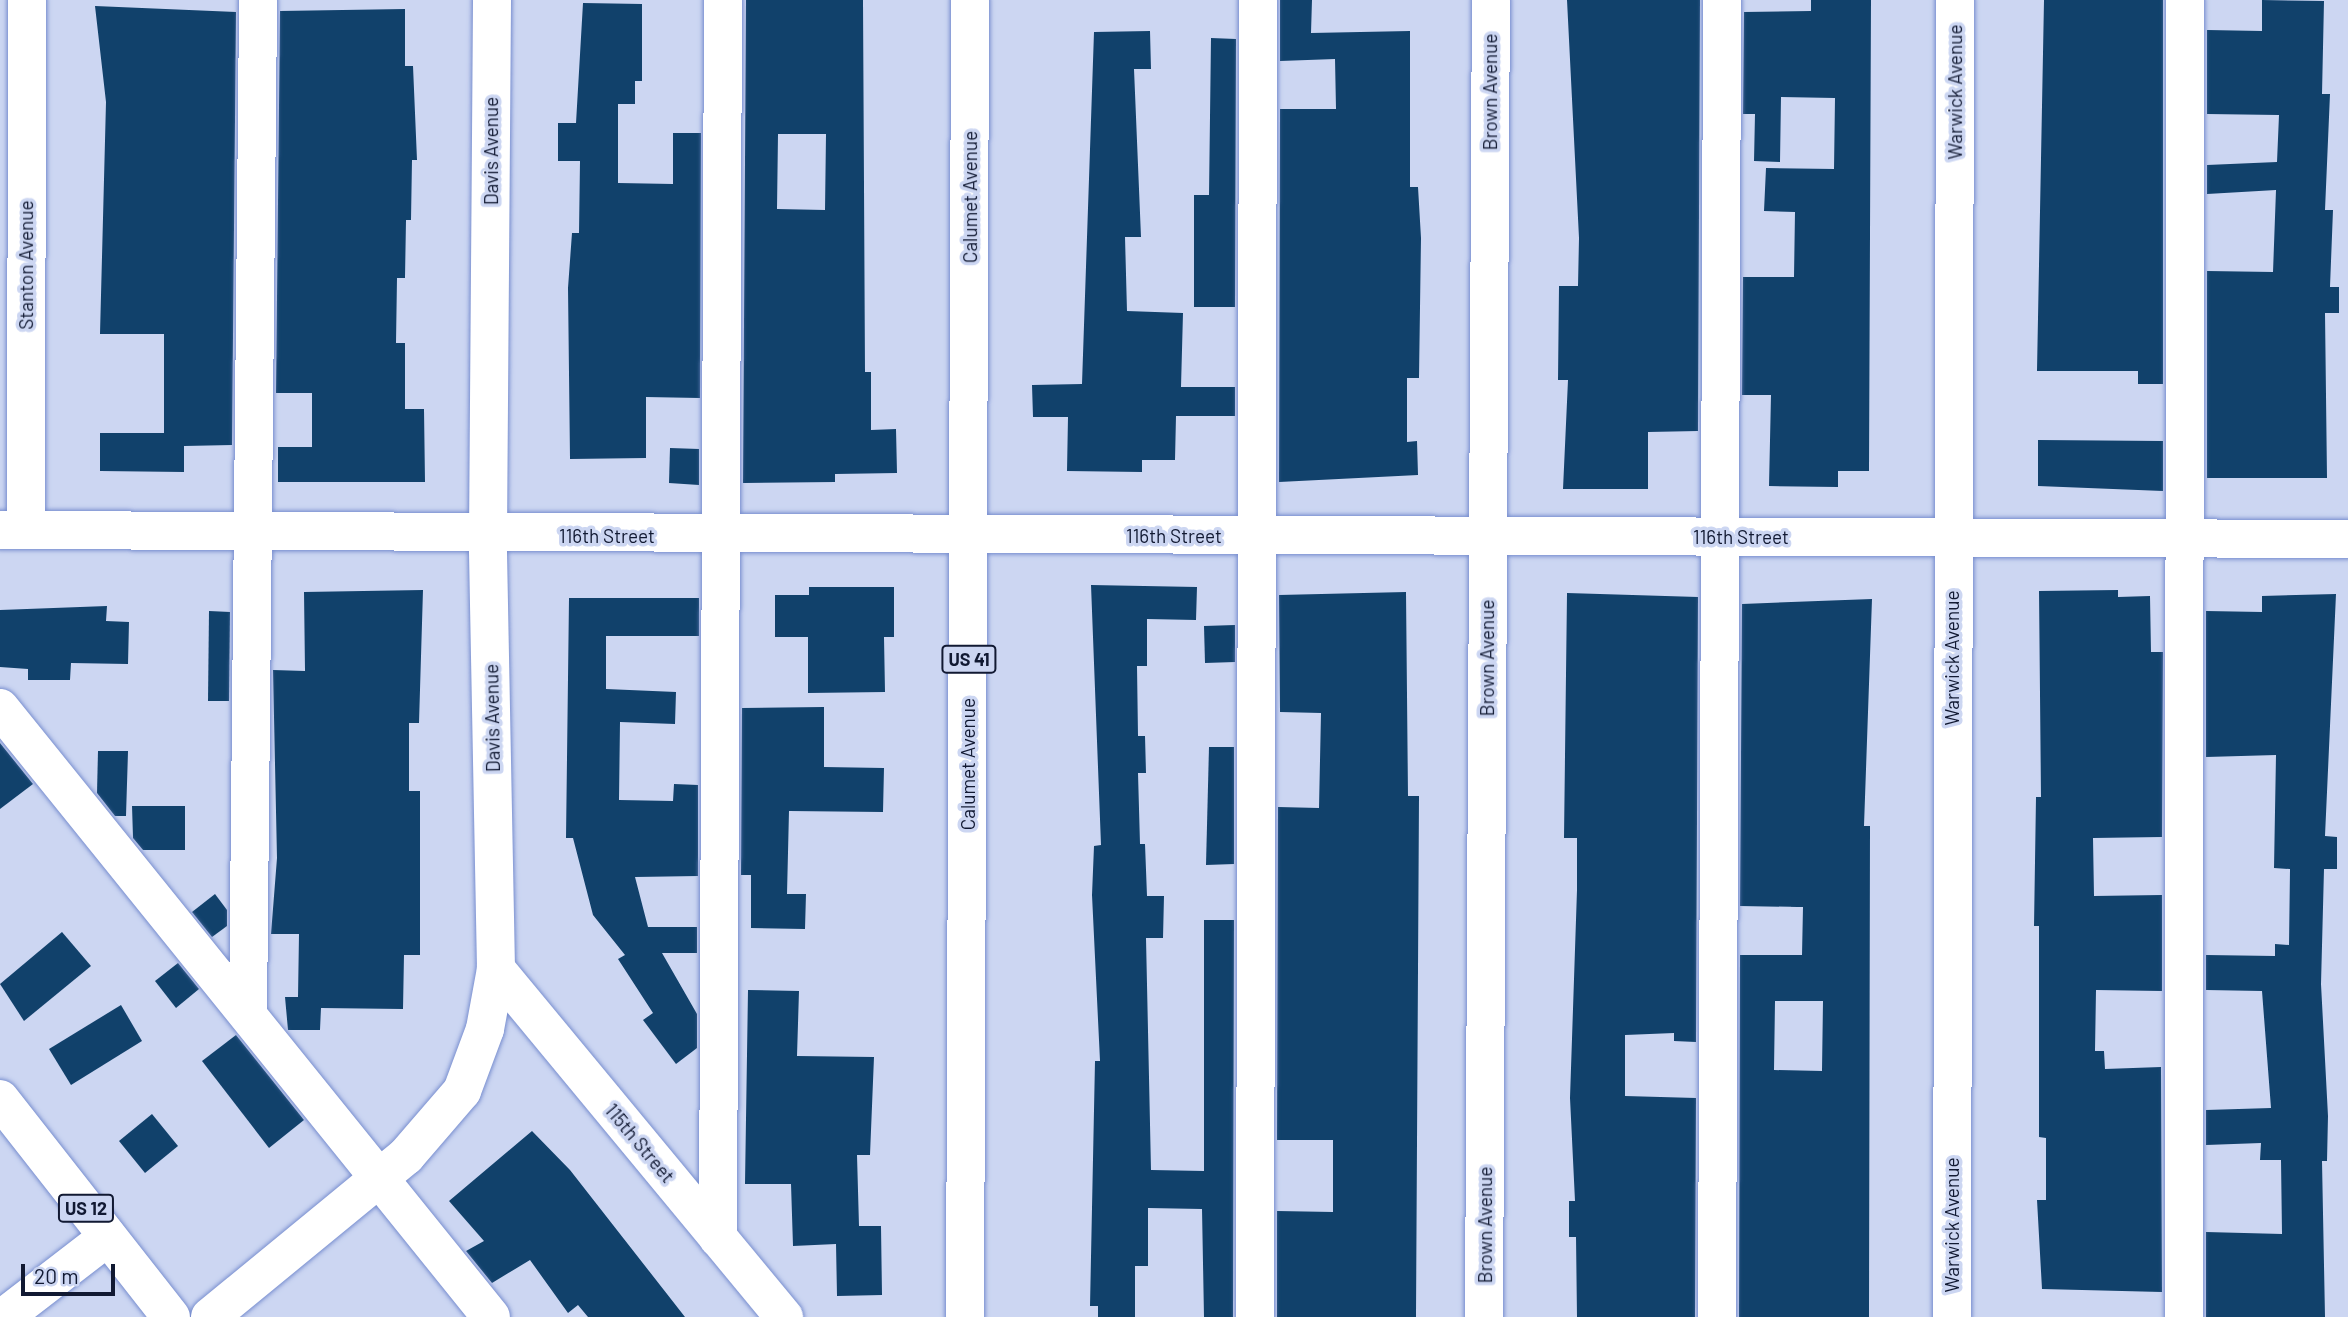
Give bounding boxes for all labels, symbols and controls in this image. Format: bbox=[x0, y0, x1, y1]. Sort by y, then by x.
street label: Warwick Avenue bbox=[1944, 24, 1966, 160]
street label: Brown Avenue bbox=[1479, 34, 1501, 150]
street label: Davis Avenue bbox=[480, 97, 502, 205]
street label: Calumet Avenue bbox=[959, 131, 981, 263]
street label: Stanton Avenue bbox=[15, 200, 37, 330]
street label: 116th Street bbox=[559, 525, 655, 547]
street label: 116th Street bbox=[1126, 525, 1222, 547]
street label: 116th Street bbox=[1693, 526, 1789, 548]
street label: Warwick Avenue bbox=[1941, 590, 1963, 726]
street label: Brown Avenue bbox=[1476, 600, 1498, 716]
road number: US 41 bbox=[941, 644, 997, 674]
street label: Davis Avenue bbox=[480, 664, 504, 772]
street label: Calumet Avenue bbox=[957, 698, 979, 830]
street label: 115th Street bbox=[600, 1099, 680, 1187]
street label: Warwick Avenue bbox=[1941, 1157, 1963, 1293]
street label: Brown Avenue bbox=[1474, 1167, 1496, 1283]
road number: US 12 bbox=[56, 1194, 116, 1223]
scale bar bbox=[24, 1250, 119, 1294]
text: 20 m bbox=[34, 1263, 79, 1288]

